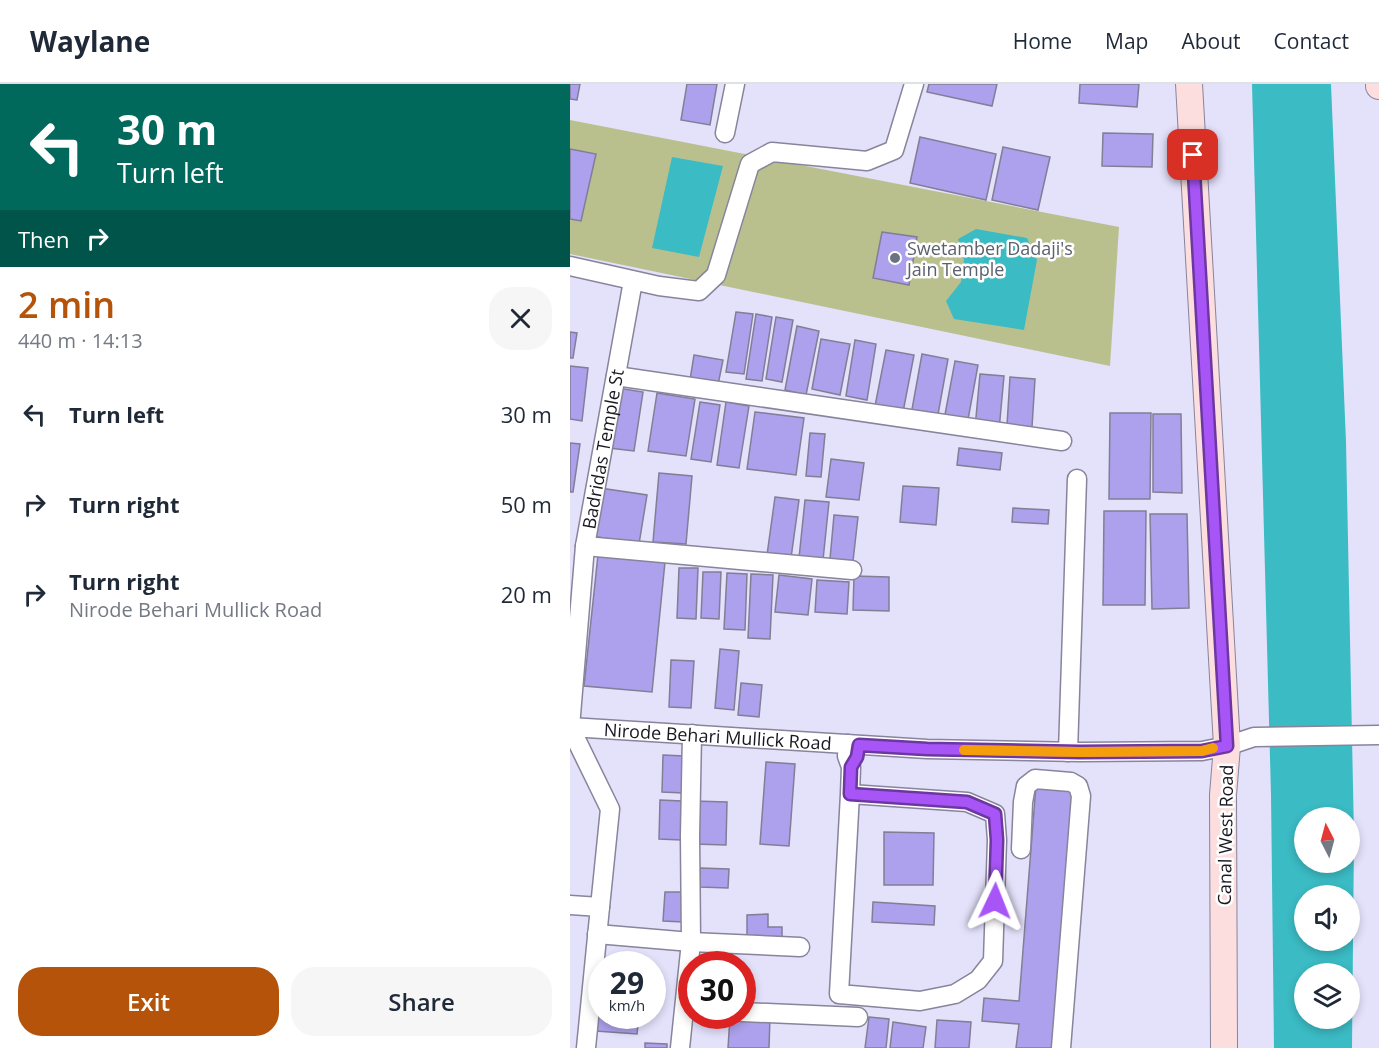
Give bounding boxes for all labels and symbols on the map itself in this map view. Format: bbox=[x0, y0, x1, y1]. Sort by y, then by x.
pin bbox=[1167, 129, 1218, 180]
place label: Swetamber Dadaji's Jain Temple bbox=[905, 236, 1073, 281]
marker: Swetamber Dadaji's Jain Temple bbox=[888, 251, 902, 265]
street label: Badridas Temple St bbox=[576, 367, 629, 531]
street label: Nirode Behari Mullick Road bbox=[603, 717, 832, 755]
street label: Canal West Road bbox=[1212, 764, 1238, 906]
north arrow bbox=[1294, 807, 1360, 873]
position arrow bbox=[963, 869, 1027, 933]
speed limit sign: 30 bbox=[678, 951, 756, 1029]

